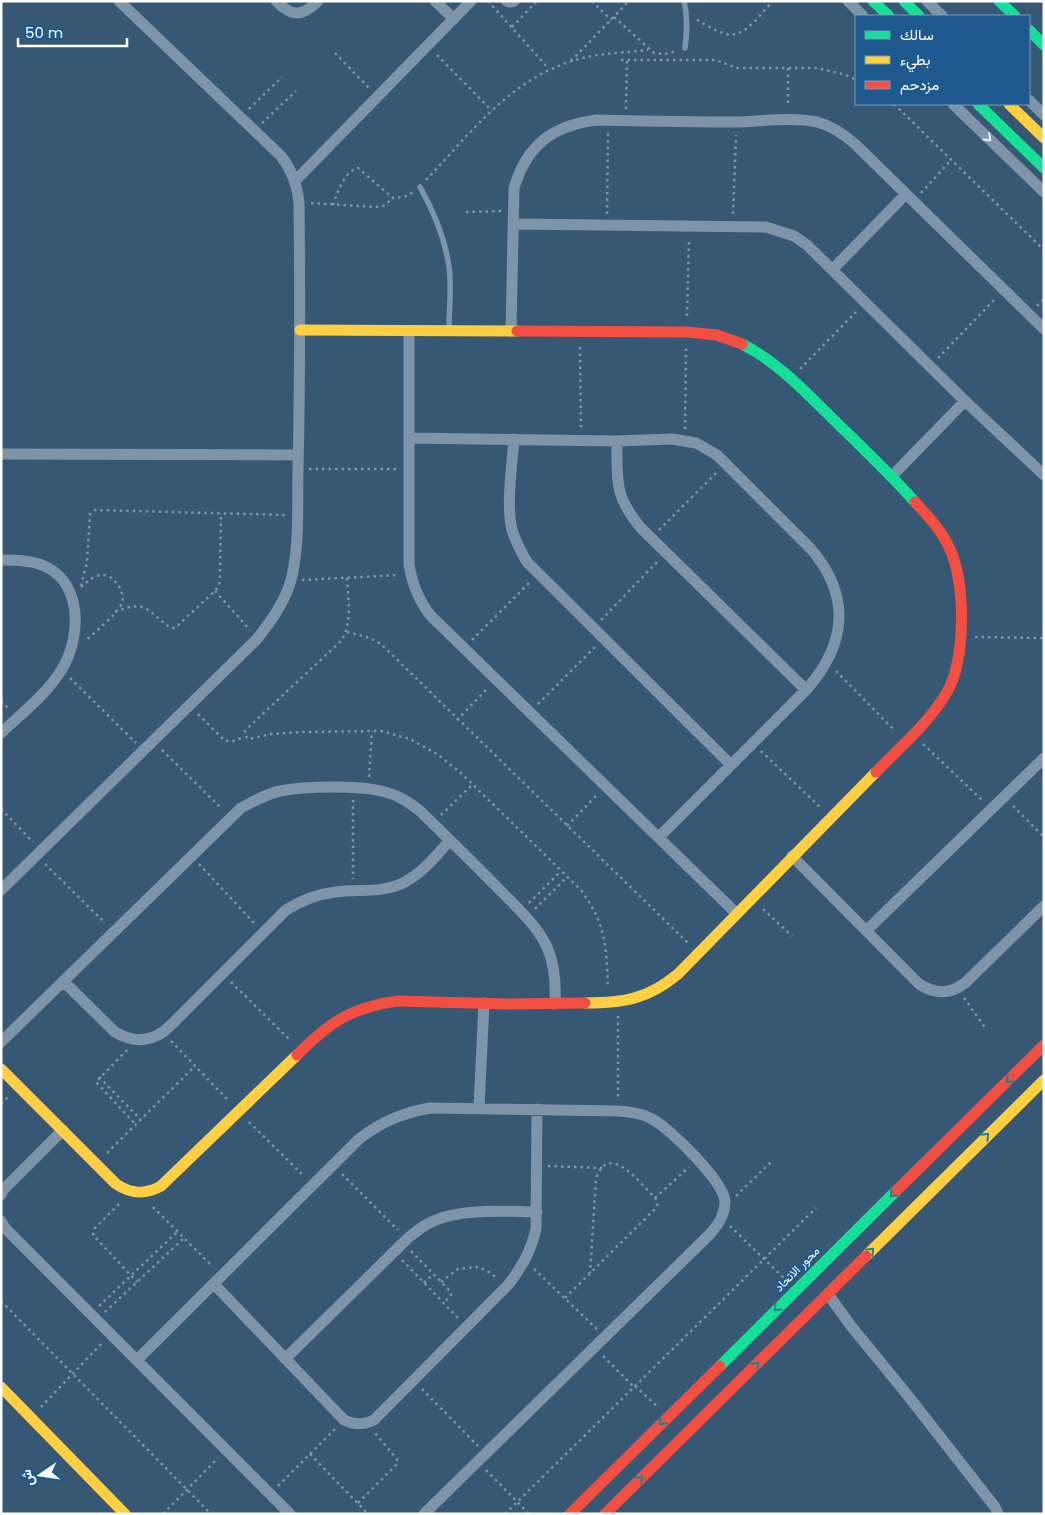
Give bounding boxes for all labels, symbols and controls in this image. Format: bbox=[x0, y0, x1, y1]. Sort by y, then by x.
scale bar bbox=[18, 15, 126, 47]
legend bbox=[855, 15, 1030, 105]
text: 50 m bbox=[25, 22, 63, 43]
text: سالك bbox=[900, 24, 934, 45]
text: بطيء bbox=[900, 49, 930, 73]
text: مزدحم bbox=[900, 74, 939, 95]
one-way arrow bbox=[983, 132, 992, 141]
one-way arrow bbox=[1006, 1074, 1015, 1083]
one-way arrow bbox=[981, 1133, 990, 1142]
one-way arrow bbox=[890, 1188, 899, 1197]
street label: محور الاتحاد bbox=[770, 1242, 823, 1295]
one-way arrow bbox=[865, 1248, 874, 1257]
one-way arrow bbox=[774, 1302, 783, 1311]
one-way arrow bbox=[750, 1362, 759, 1371]
one-way arrow bbox=[659, 1416, 668, 1425]
north arrow bbox=[15, 1450, 65, 1500]
text: ش bbox=[16, 1467, 39, 1488]
one-way arrow bbox=[634, 1476, 643, 1485]

